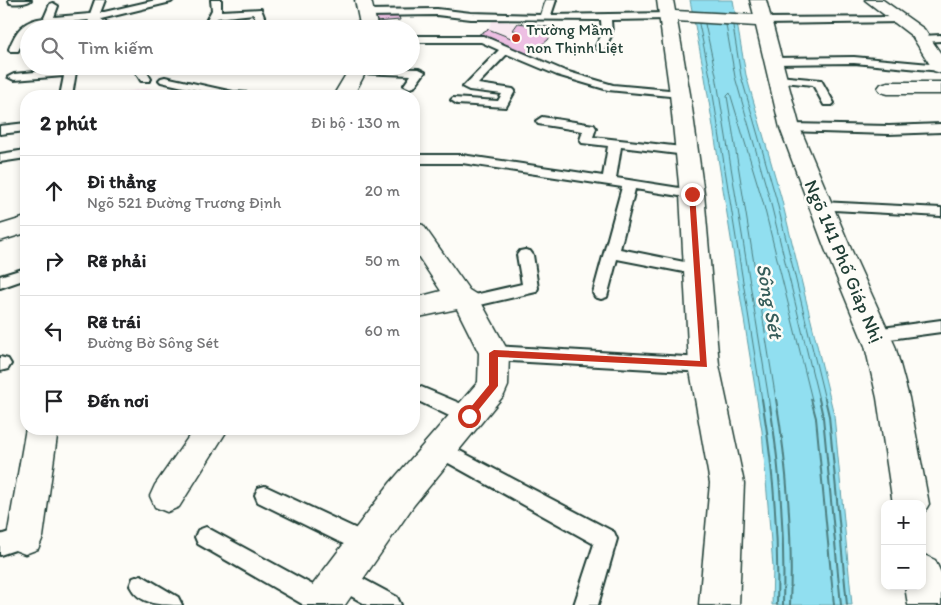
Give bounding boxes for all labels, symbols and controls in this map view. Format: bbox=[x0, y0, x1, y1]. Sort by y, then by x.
search box bbox=[20, 20, 420, 75]
place label: Trường Mầm non Thịnh Liệt bbox=[526, 20, 624, 57]
marker: Trường Mầm non Thịnh Liệt bbox=[510, 32, 522, 44]
icon: search bbox=[38, 34, 66, 62]
text: Tìm kiếm bbox=[78, 36, 153, 59]
text: 2 phút bbox=[40, 110, 97, 135]
text: Đi bộ · 130 m bbox=[311, 113, 400, 132]
text: Đi thẳng bbox=[87, 170, 156, 193]
street label: Ngõ 141 Phố Giáp Nhị bbox=[799, 176, 889, 346]
icon: ahead bbox=[40, 177, 68, 205]
text: 20 m bbox=[365, 181, 400, 200]
route end bbox=[681, 183, 704, 206]
text: Ngõ 521 Đường Trương Định bbox=[87, 193, 281, 212]
icon: right bbox=[40, 247, 68, 275]
text: Rẽ phải bbox=[87, 249, 146, 272]
text: 50 m bbox=[365, 251, 400, 270]
water label: Sông Sét bbox=[752, 262, 789, 342]
text: Rẽ trái bbox=[87, 310, 141, 333]
icon: left bbox=[40, 317, 68, 345]
text: 60 m bbox=[365, 321, 400, 340]
text: Đường Bờ Sông Sét bbox=[87, 333, 219, 352]
icon: arrive bbox=[40, 387, 68, 415]
text: Đến nơi bbox=[87, 389, 149, 412]
route start bbox=[458, 405, 481, 428]
map controls bbox=[881, 500, 926, 590]
button: + bbox=[881, 500, 926, 545]
button: − bbox=[881, 545, 926, 590]

